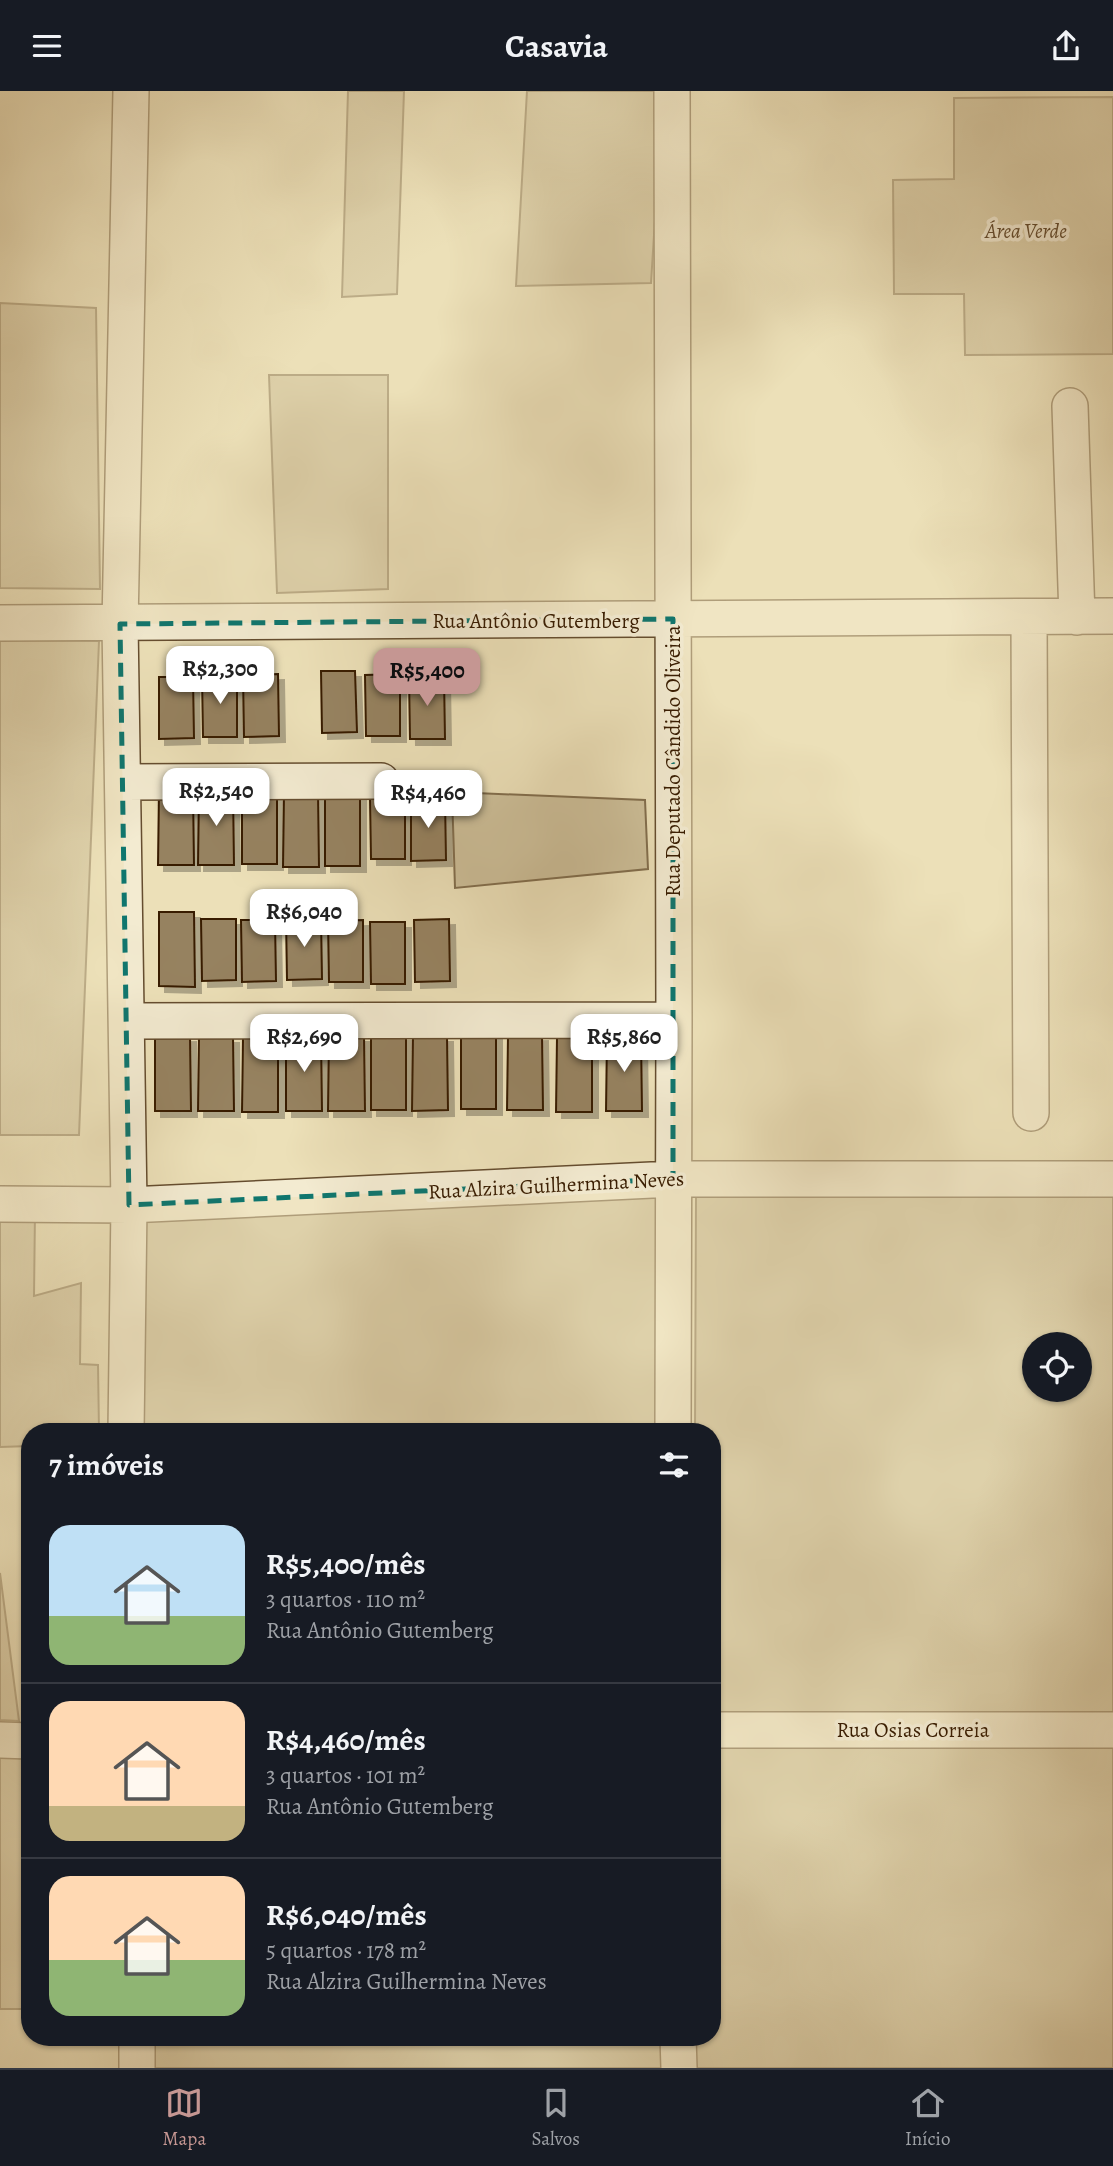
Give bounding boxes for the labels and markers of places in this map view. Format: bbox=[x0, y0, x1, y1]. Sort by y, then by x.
pin: R$2,300 bbox=[155, 647, 285, 706]
pin: R$5,400 bbox=[362, 649, 492, 708]
pin: R$2,540 bbox=[151, 769, 281, 828]
pin: R$4,460 bbox=[363, 771, 493, 830]
pin: R$6,040 bbox=[239, 889, 369, 949]
pin: R$2,690 bbox=[239, 1014, 369, 1074]
pin: R$5,860 bbox=[559, 1014, 689, 1074]

